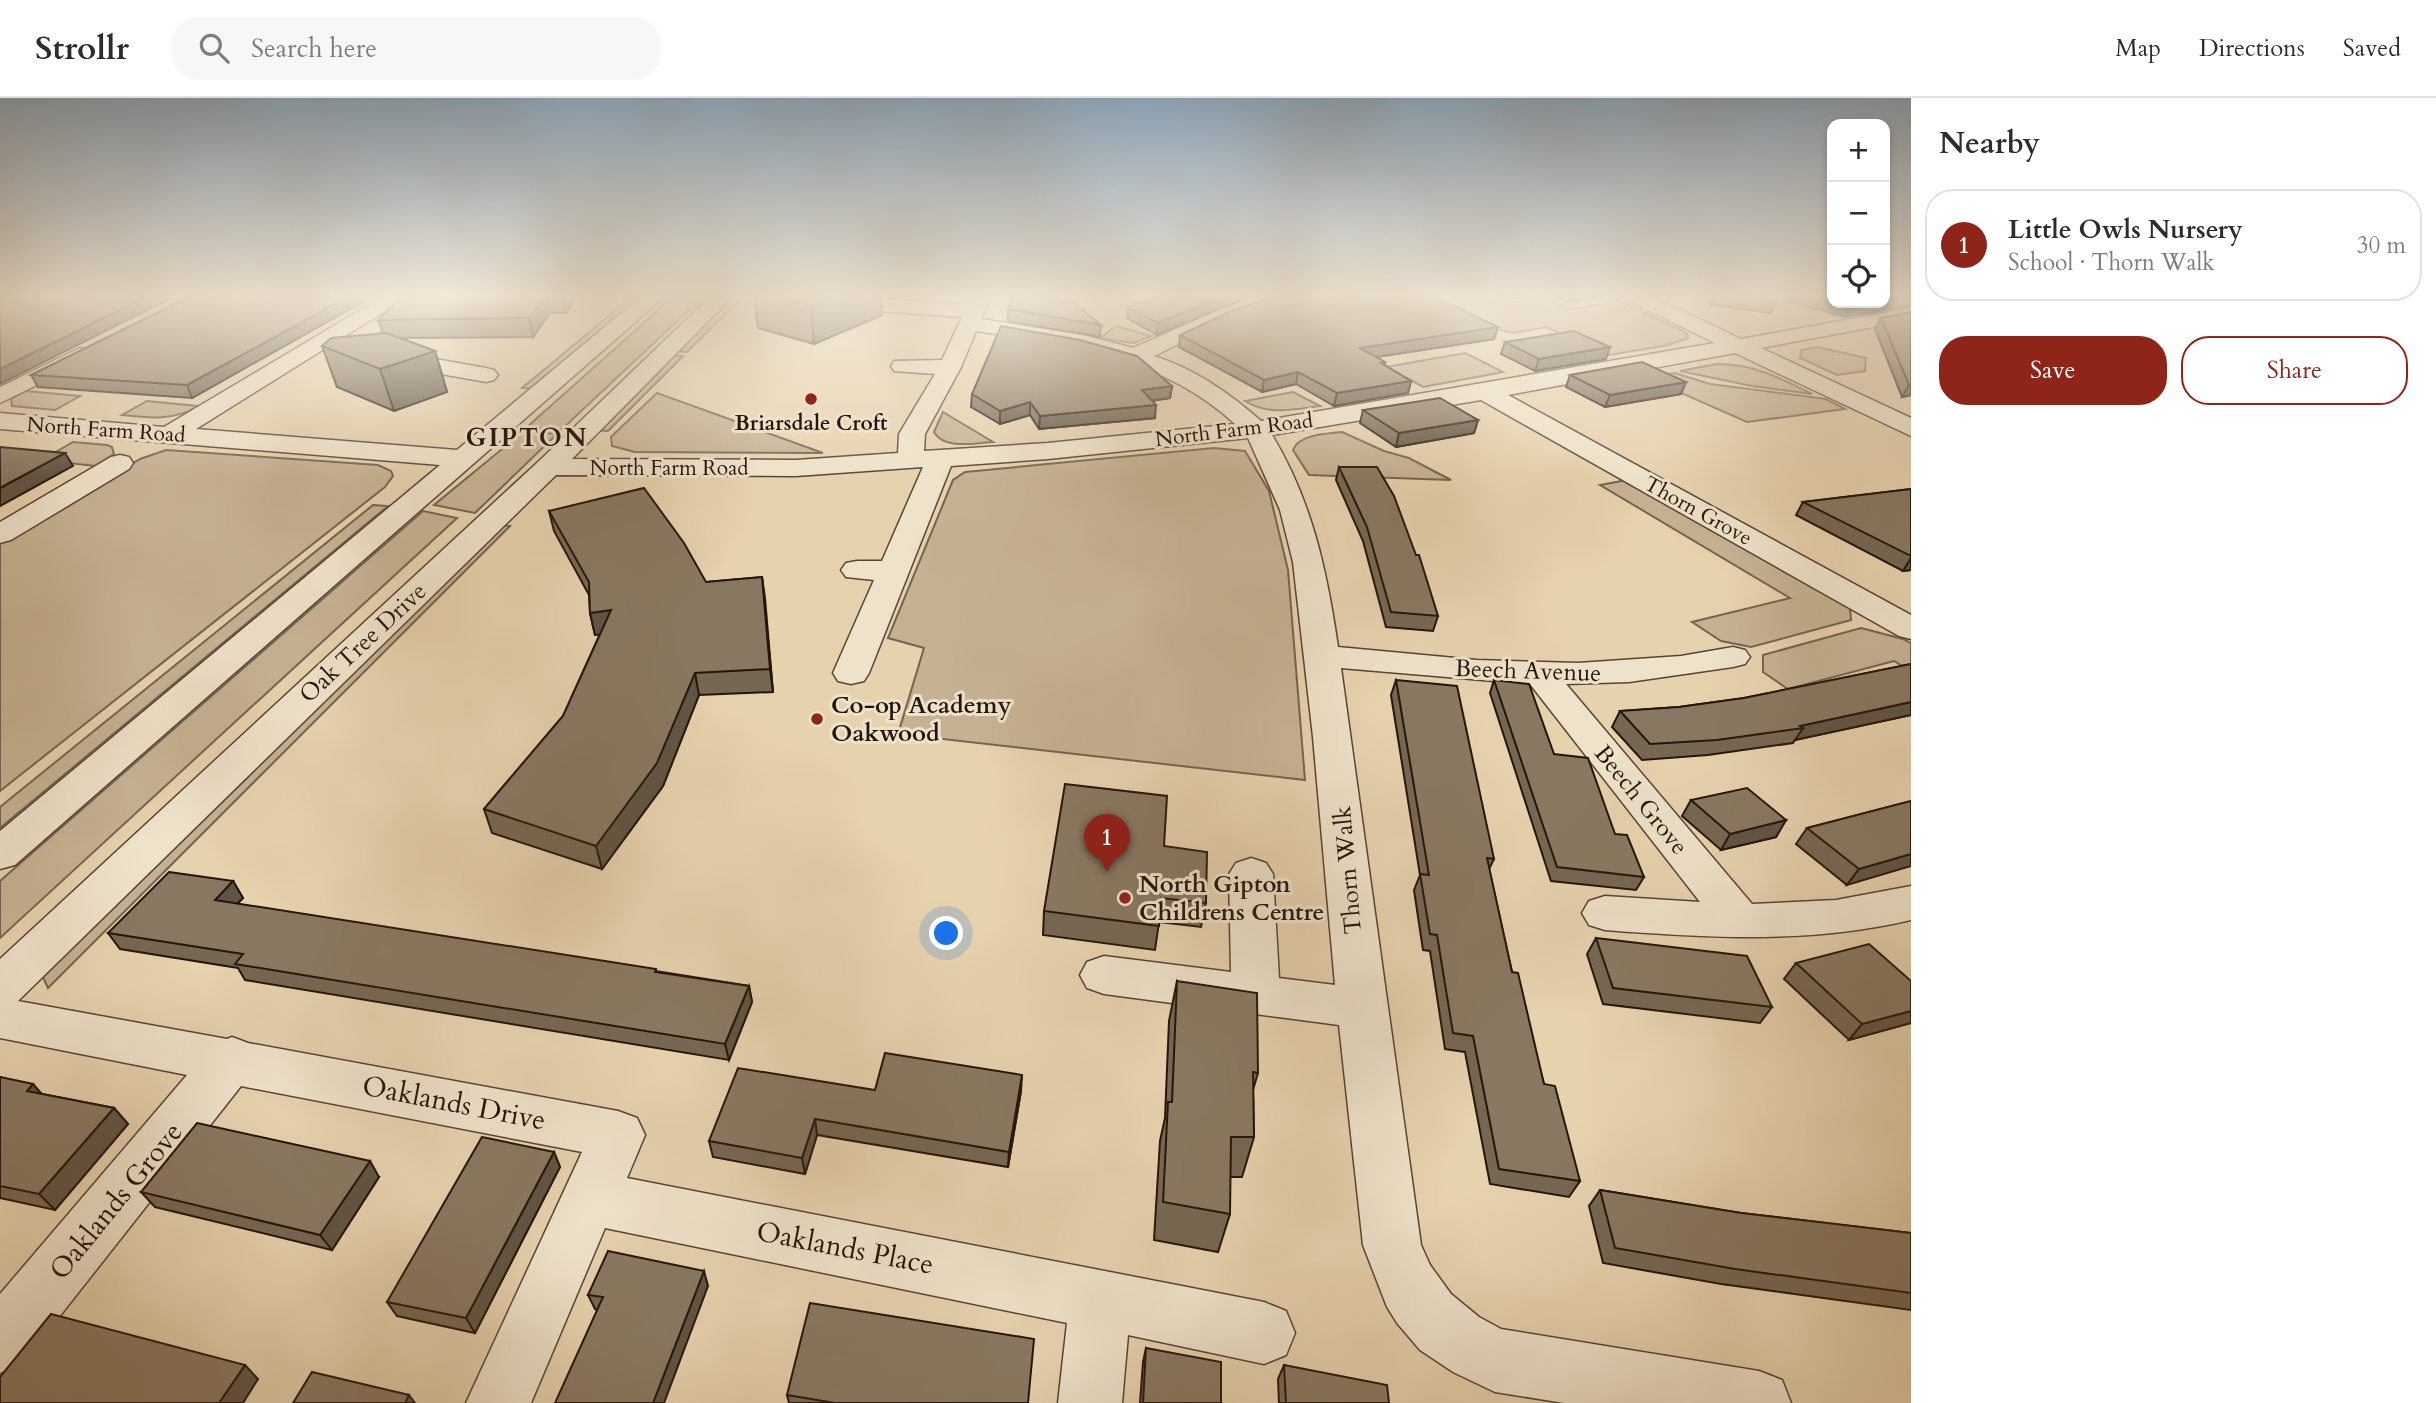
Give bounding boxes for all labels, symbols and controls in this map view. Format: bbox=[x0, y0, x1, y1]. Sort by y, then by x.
search box bbox=[171, 17, 661, 80]
text: Strollr bbox=[35, 26, 129, 71]
icon: search bbox=[195, 29, 233, 67]
text: Search here bbox=[251, 31, 377, 66]
text: Map bbox=[2115, 32, 2161, 65]
text: Directions bbox=[2199, 32, 2305, 65]
text: Saved bbox=[2343, 32, 2401, 65]
map controls bbox=[1827, 119, 1890, 308]
button: + bbox=[1827, 119, 1890, 182]
text: Nearby bbox=[1939, 123, 2040, 164]
button: − bbox=[1827, 182, 1890, 245]
text: Little Owls Nursery bbox=[2008, 212, 2243, 247]
text: 1 bbox=[1958, 230, 1970, 261]
text: 30 m bbox=[2357, 230, 2406, 261]
button: locate bbox=[1827, 245, 1890, 308]
text: School · Thorn Walk bbox=[2008, 247, 2215, 278]
button: Save bbox=[1939, 336, 2167, 405]
button: Share bbox=[2181, 336, 2408, 405]
marker: Briarsdale Croft bbox=[803, 391, 819, 407]
street label: North Farm Road bbox=[1153, 406, 1315, 454]
place label: Briarsdale Croft bbox=[735, 409, 888, 438]
street label: North Farm Road bbox=[26, 410, 186, 450]
district label: GIPTON bbox=[465, 420, 589, 455]
street label: North Farm Road bbox=[590, 454, 748, 483]
street label: Thorn Grove bbox=[1639, 469, 1757, 553]
street label: Oak Tree Drive bbox=[292, 575, 434, 711]
street label: Beech Avenue bbox=[1454, 652, 1602, 690]
place label: Co-op Academy Oakwood bbox=[831, 689, 1012, 750]
marker: Co-op Academy Oakwood bbox=[809, 711, 825, 727]
street label: Beech Grove bbox=[1587, 738, 1695, 862]
street label: Thorn Walk bbox=[1326, 804, 1370, 935]
pin: 1 bbox=[1084, 814, 1130, 872]
place label: North Gipton Childrens Centre bbox=[1139, 868, 1324, 929]
marker: North Gipton Childrens Centre bbox=[1117, 890, 1133, 906]
your location bbox=[929, 916, 963, 950]
street label: Oaklands Drive bbox=[359, 1067, 549, 1139]
street label: Oaklands Grove bbox=[41, 1114, 191, 1288]
street label: Oaklands Place bbox=[753, 1212, 937, 1284]

